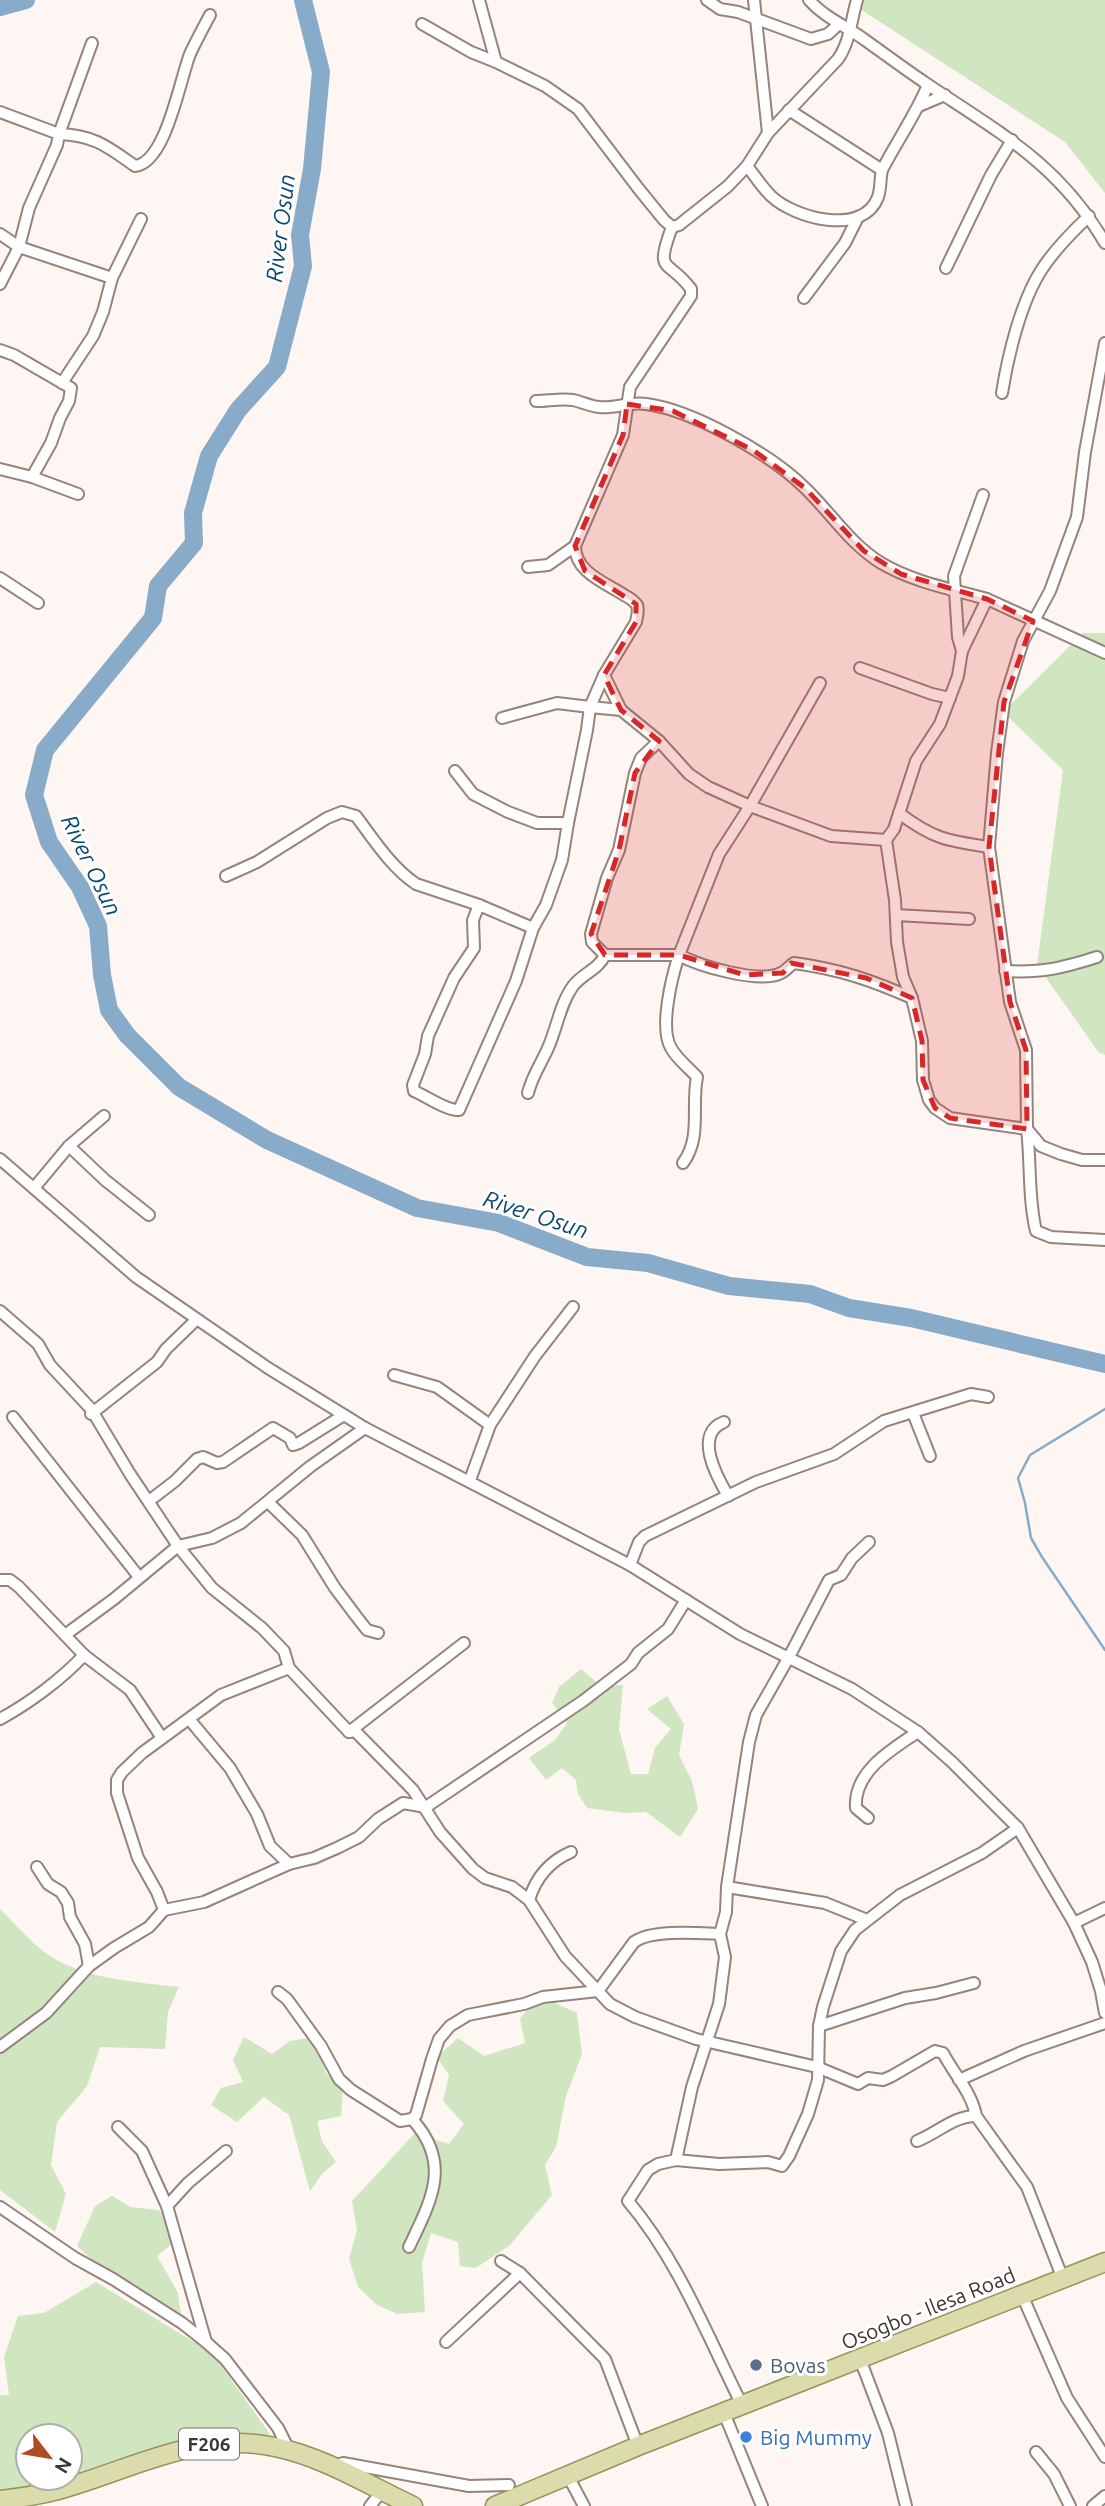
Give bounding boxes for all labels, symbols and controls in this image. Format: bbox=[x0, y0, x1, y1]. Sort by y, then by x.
water label: River Osun bbox=[261, 172, 299, 284]
water label: River Osun bbox=[57, 811, 127, 919]
water label: River Osun bbox=[480, 1185, 592, 1243]
street label: Osogbo - Ilesa Road bbox=[837, 2262, 1019, 2354]
place label: Bovas bbox=[770, 2353, 826, 2377]
marker: Bovas bbox=[748, 2357, 764, 2373]
north arrow bbox=[14, 2422, 84, 2492]
place label: Big Mummy bbox=[760, 2425, 872, 2449]
road number: F206 bbox=[179, 2428, 239, 2460]
marker: Big Mummy bbox=[738, 2429, 754, 2445]
text: N bbox=[50, 2454, 77, 2478]

